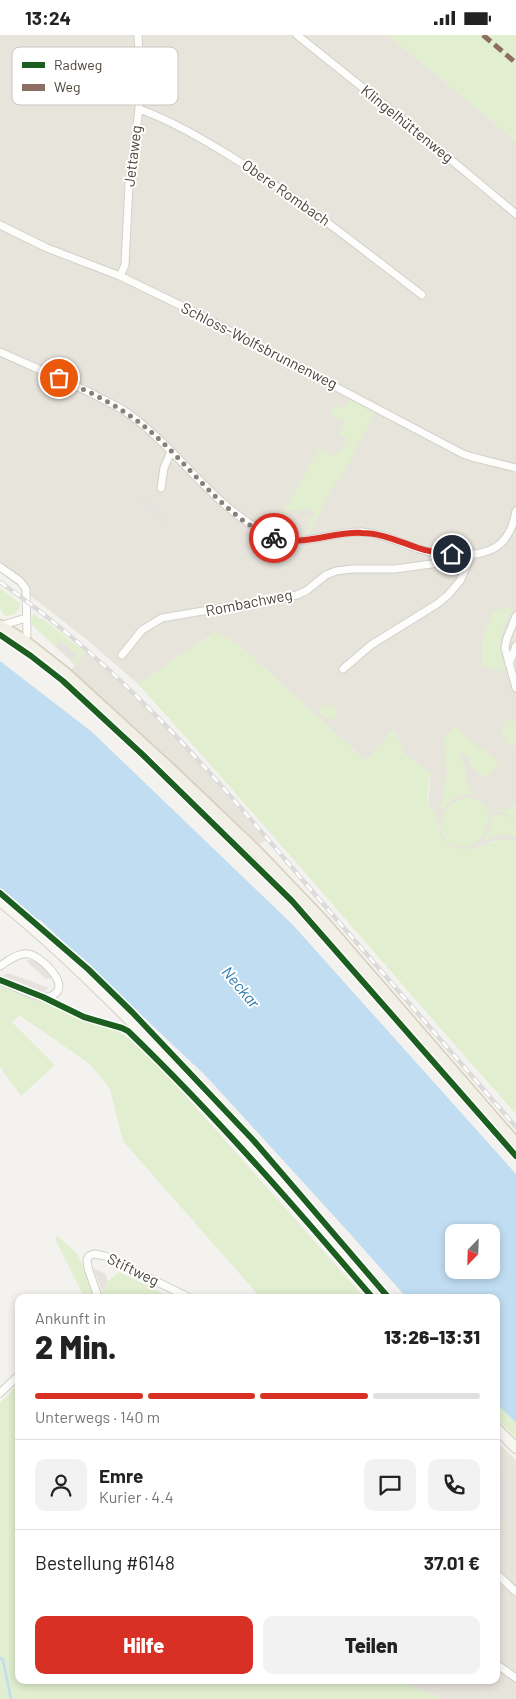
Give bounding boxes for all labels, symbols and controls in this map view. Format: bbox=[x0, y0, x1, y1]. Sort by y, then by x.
text: 13:24 bbox=[25, 6, 71, 29]
legend bbox=[12, 47, 178, 105]
text: Radweg bbox=[54, 56, 102, 73]
text: Weg bbox=[54, 78, 81, 95]
street label: Klingelhüttenweg bbox=[358, 81, 457, 166]
street label: Jettaweg bbox=[119, 124, 145, 188]
street label: Obere Rombach bbox=[239, 155, 334, 229]
street label: Schloss-Wolfsbrunnenweg bbox=[178, 298, 341, 392]
pin bbox=[38, 357, 80, 399]
icon: bag bbox=[45, 364, 73, 392]
courier bbox=[249, 513, 299, 563]
icon: bike bbox=[260, 524, 288, 552]
pin bbox=[431, 533, 473, 575]
icon: home bbox=[438, 540, 466, 568]
street label: Rombachweg bbox=[204, 585, 294, 619]
water label: Neckar bbox=[219, 962, 265, 1012]
north arrow bbox=[445, 1224, 500, 1279]
map controls bbox=[445, 1224, 500, 1279]
street label: Stiftweg bbox=[105, 1249, 162, 1289]
text: Ankunft in bbox=[35, 1308, 106, 1327]
text: 13:26–13:31 bbox=[384, 1325, 480, 1348]
text: 2 Min. bbox=[35, 1327, 117, 1365]
text: Unterwegs · 140 m bbox=[35, 1407, 160, 1426]
button: person bbox=[35, 1459, 87, 1511]
button: chat bbox=[364, 1459, 416, 1511]
button: phone bbox=[428, 1459, 480, 1511]
text: Emre bbox=[99, 1464, 143, 1487]
text: Kurier · 4.4 bbox=[99, 1487, 173, 1506]
text: Bestellung #6148 bbox=[35, 1551, 175, 1574]
text: 37.01 € bbox=[424, 1551, 480, 1574]
button: Hilfe bbox=[35, 1616, 253, 1674]
button: Teilen bbox=[263, 1616, 480, 1674]

